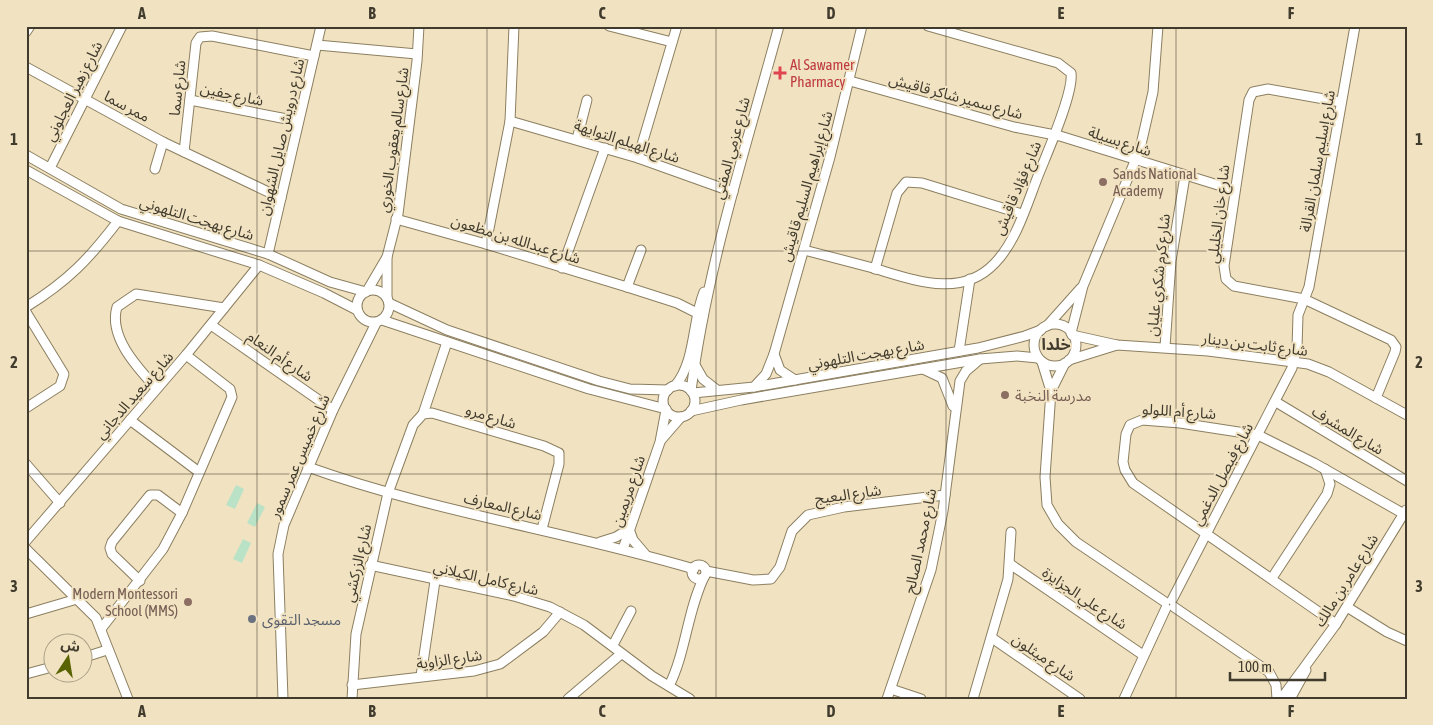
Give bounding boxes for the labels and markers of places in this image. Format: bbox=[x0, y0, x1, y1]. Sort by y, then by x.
place label: Al Sawamer Pharmacy bbox=[790, 56, 855, 90]
marker: Al Sawamer Pharmacy bbox=[774, 67, 786, 79]
place label: Sands National Academy bbox=[1113, 165, 1197, 199]
marker: Sands National Academy bbox=[1097, 176, 1109, 188]
place label: مدرسة النخبة bbox=[1015, 387, 1092, 405]
marker: مدرسة النخبة bbox=[999, 389, 1011, 401]
place label: Modern Montessori School (MMS) bbox=[72, 585, 178, 619]
marker: Modern Montessori School (MMS) bbox=[182, 596, 194, 608]
place label: مسجد التقوى bbox=[262, 611, 341, 629]
marker: مسجد التقوى bbox=[246, 613, 258, 625]

